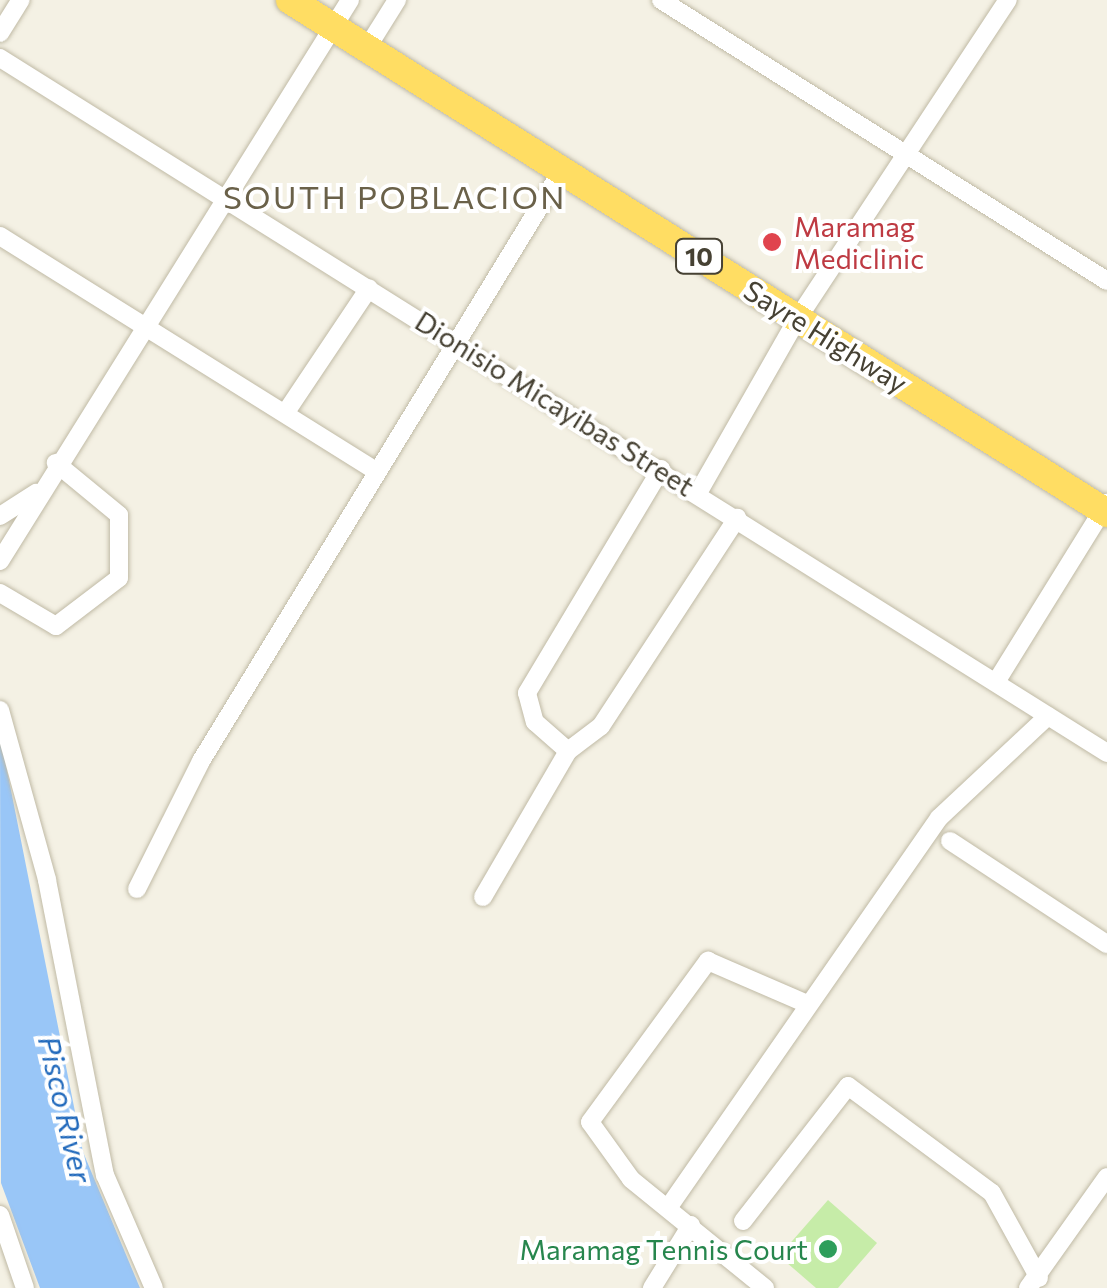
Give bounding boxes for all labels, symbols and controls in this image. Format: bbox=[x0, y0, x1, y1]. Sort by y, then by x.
district label: SOUTH POBLACION bbox=[223, 177, 567, 215]
place label: Maramag Mediclinic bbox=[794, 209, 924, 275]
marker: Maramag Mediclinic bbox=[759, 229, 785, 255]
road number: 10 bbox=[674, 236, 724, 276]
street label: Sayre Highway bbox=[738, 272, 914, 400]
street label: Dionisio Micayibas Street bbox=[410, 303, 700, 503]
water label: Pisco River bbox=[32, 1032, 100, 1186]
place label: Maramag Tennis Court bbox=[520, 1232, 808, 1266]
marker: Maramag Tennis Court bbox=[817, 1238, 839, 1260]

